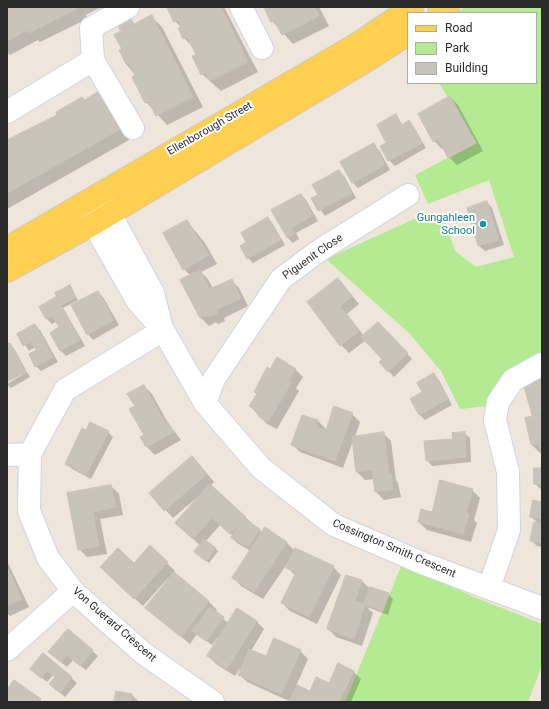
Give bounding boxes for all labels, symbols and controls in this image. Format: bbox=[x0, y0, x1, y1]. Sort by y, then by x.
legend bbox=[407, 12, 537, 84]
text: Road bbox=[445, 21, 473, 35]
text: Park bbox=[445, 41, 469, 55]
text: Building bbox=[445, 61, 488, 75]
street label: Ellenborough Street bbox=[165, 99, 255, 159]
place label: Gungahleen School bbox=[417, 211, 475, 237]
marker: Gungahleen School bbox=[478, 219, 488, 229]
street label: Piguenit Close bbox=[280, 231, 346, 283]
street label: Cossington Smith Crescent bbox=[330, 517, 458, 581]
street label: Von Guerard Crescent bbox=[69, 585, 159, 665]

